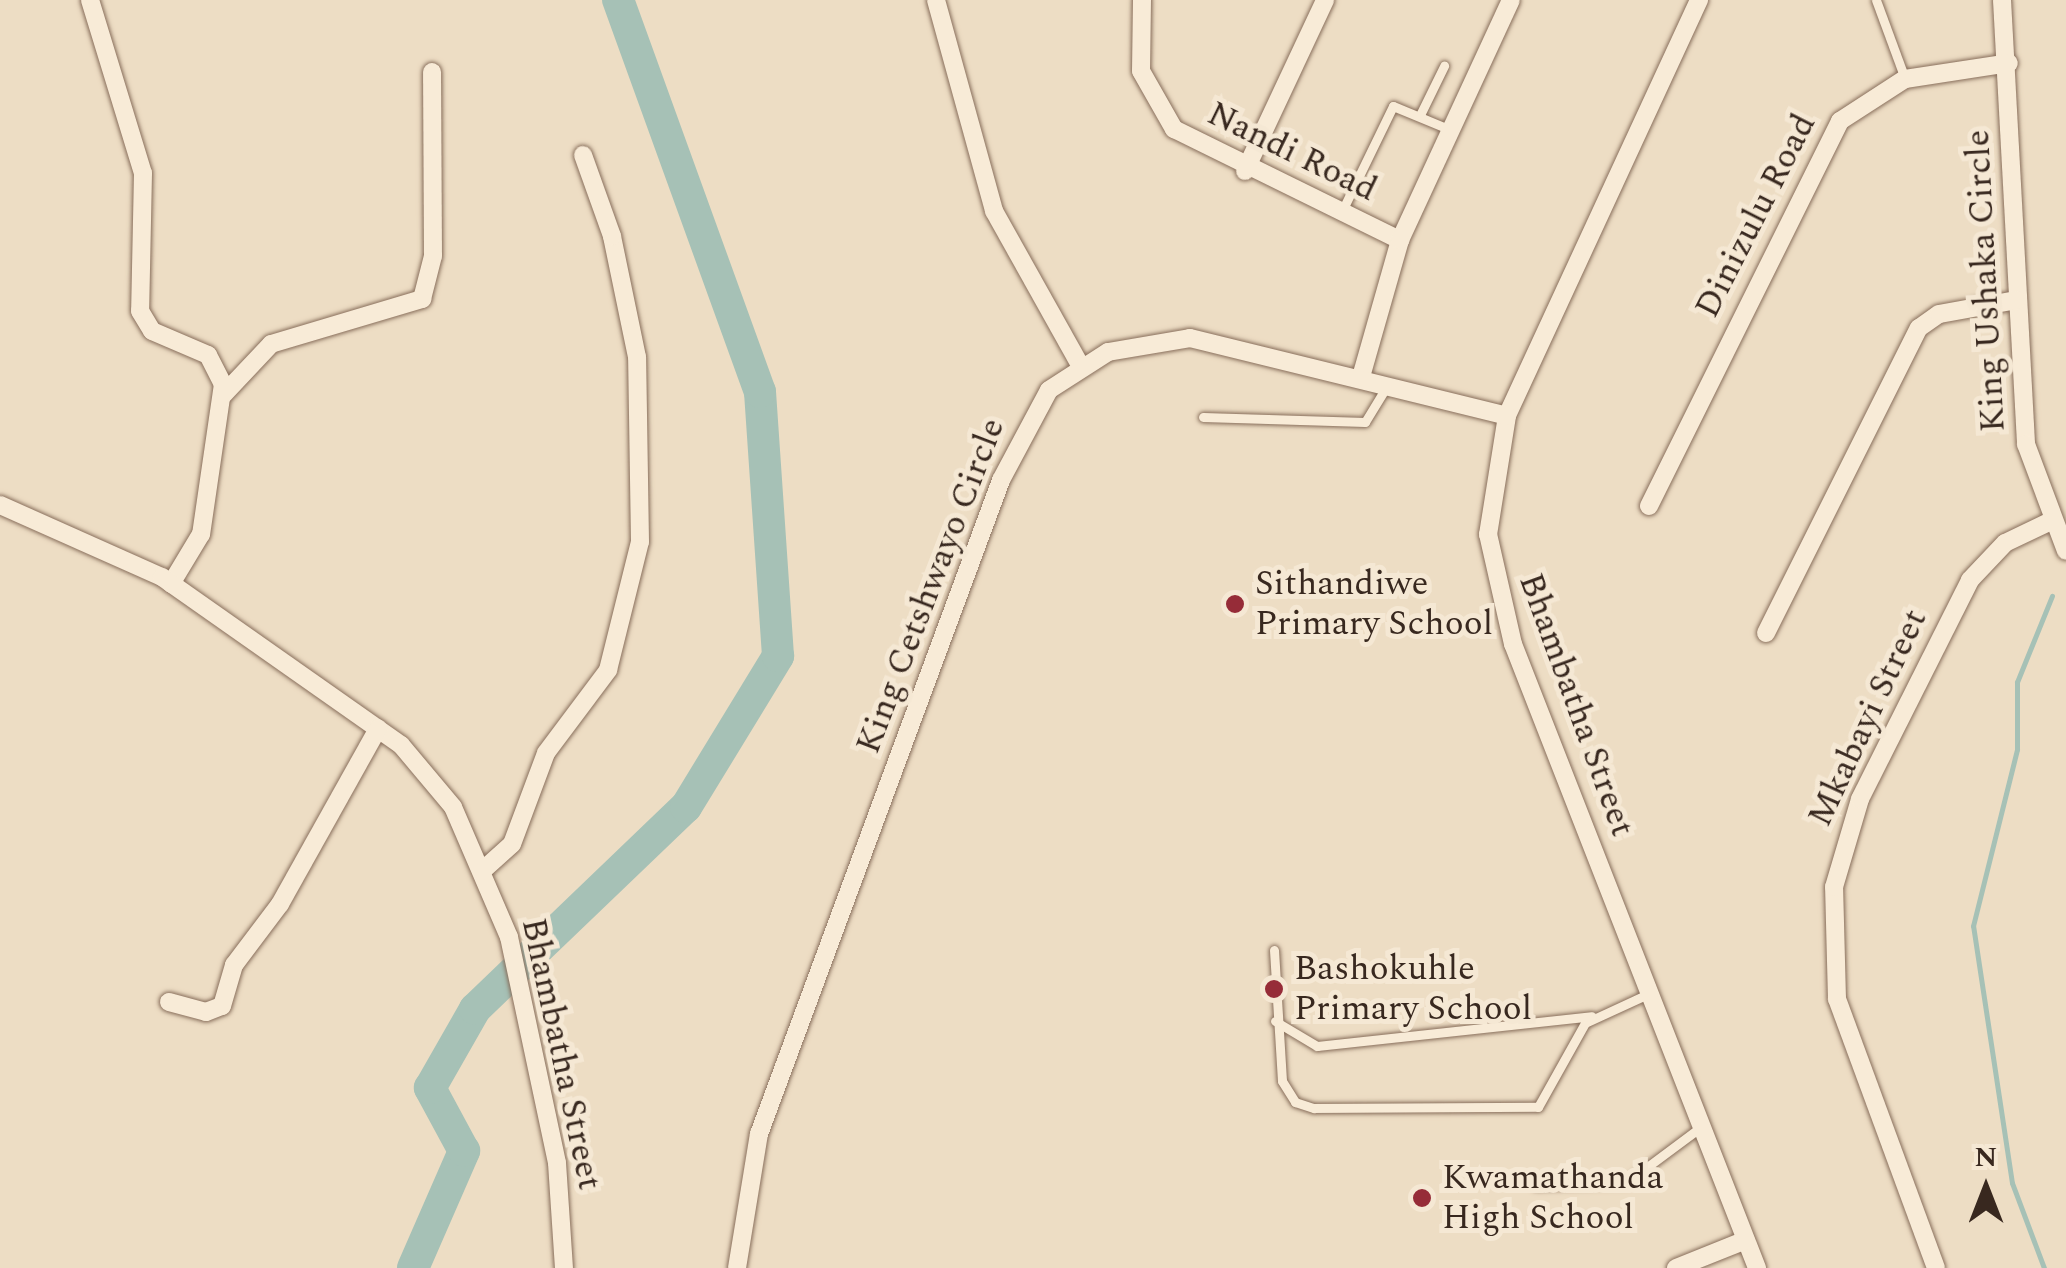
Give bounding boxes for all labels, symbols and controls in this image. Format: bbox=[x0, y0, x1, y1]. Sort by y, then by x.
street label: Nandi Road bbox=[1200, 93, 1384, 211]
street label: Dinizulu Road bbox=[1687, 107, 1825, 325]
street label: King Ushaka Circle bbox=[1957, 129, 2015, 433]
street label: King Cetshwayo Circle bbox=[848, 412, 1014, 760]
place label: Sithandiwe Primary School bbox=[1255, 563, 1493, 645]
street label: Bhambatha Street bbox=[1509, 568, 1643, 842]
marker: Sithandiwe Primary School bbox=[1224, 593, 1246, 615]
street label: Mkabayi Street bbox=[1799, 603, 1937, 833]
street label: Bhambatha Street bbox=[512, 914, 610, 1194]
place label: Bashokuhle Primary School bbox=[1294, 948, 1532, 1030]
marker: Bashokuhle Primary School bbox=[1263, 978, 1285, 1000]
text: N bbox=[1975, 1136, 1997, 1179]
north arrow bbox=[1936, 1138, 2036, 1238]
place label: Kwamathanda High School bbox=[1442, 1157, 1664, 1239]
marker: Kwamathanda High School bbox=[1411, 1187, 1433, 1209]

